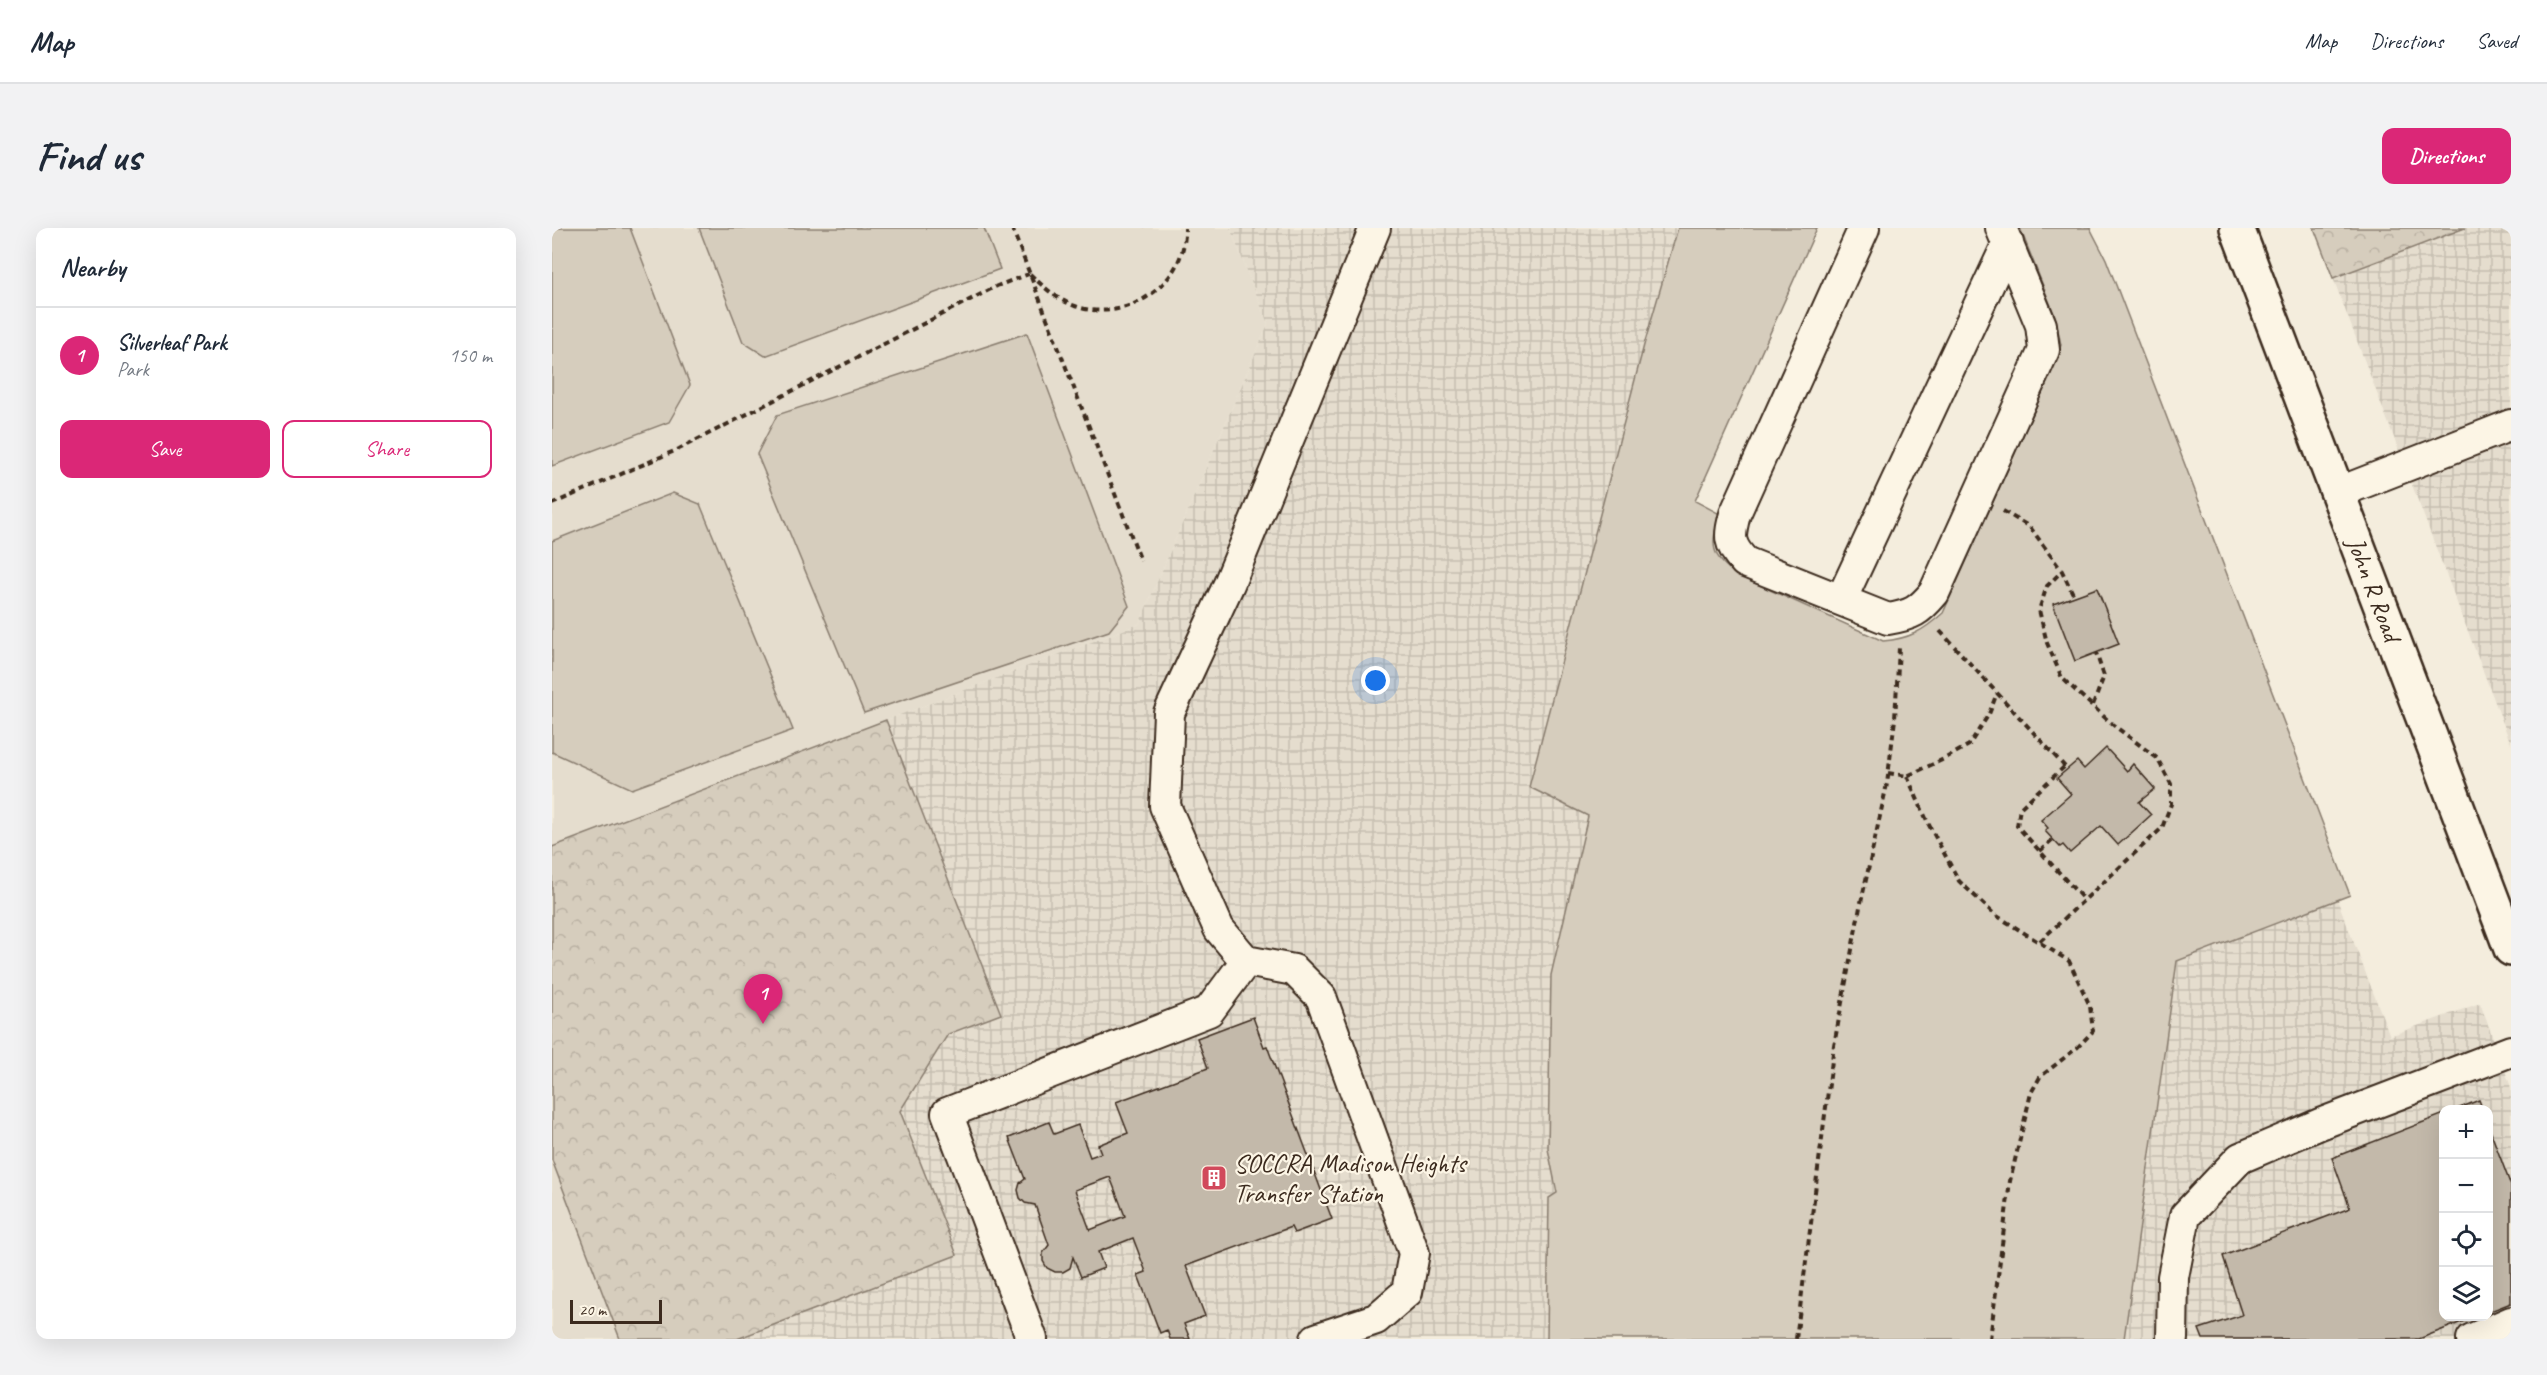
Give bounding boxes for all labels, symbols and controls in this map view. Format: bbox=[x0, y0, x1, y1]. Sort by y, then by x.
text: Map bbox=[30, 24, 73, 59]
text: Map bbox=[2305, 28, 2337, 54]
text: Directions bbox=[2370, 28, 2443, 54]
text: Saved bbox=[2476, 28, 2517, 54]
button: Directions bbox=[2382, 128, 2511, 184]
text: Find us bbox=[36, 130, 141, 183]
text: Nearby bbox=[60, 251, 125, 284]
text: Silverleaf Park bbox=[117, 329, 226, 357]
text: 1 bbox=[75, 343, 84, 368]
text: 150 m bbox=[449, 343, 492, 368]
text: Park bbox=[117, 357, 149, 382]
button: Save bbox=[60, 420, 270, 478]
button: Share bbox=[282, 420, 492, 478]
street label: John R Road bbox=[2338, 530, 2410, 649]
your location bbox=[1361, 666, 1390, 695]
pin: 1 bbox=[744, 974, 782, 1024]
map controls bbox=[2439, 1105, 2493, 1321]
button: + bbox=[2439, 1105, 2493, 1159]
place label: SOCCRA Madison Heights Transfer Station bbox=[1234, 1147, 1468, 1210]
button: − bbox=[2439, 1159, 2493, 1213]
building icon: SOCCRA Madison Heights Transfer Station bbox=[1199, 1163, 1229, 1193]
button: locate bbox=[2439, 1213, 2493, 1267]
button: layers bbox=[2439, 1267, 2493, 1321]
scale bar bbox=[570, 1297, 662, 1324]
text: 20 m bbox=[579, 1300, 606, 1320]

